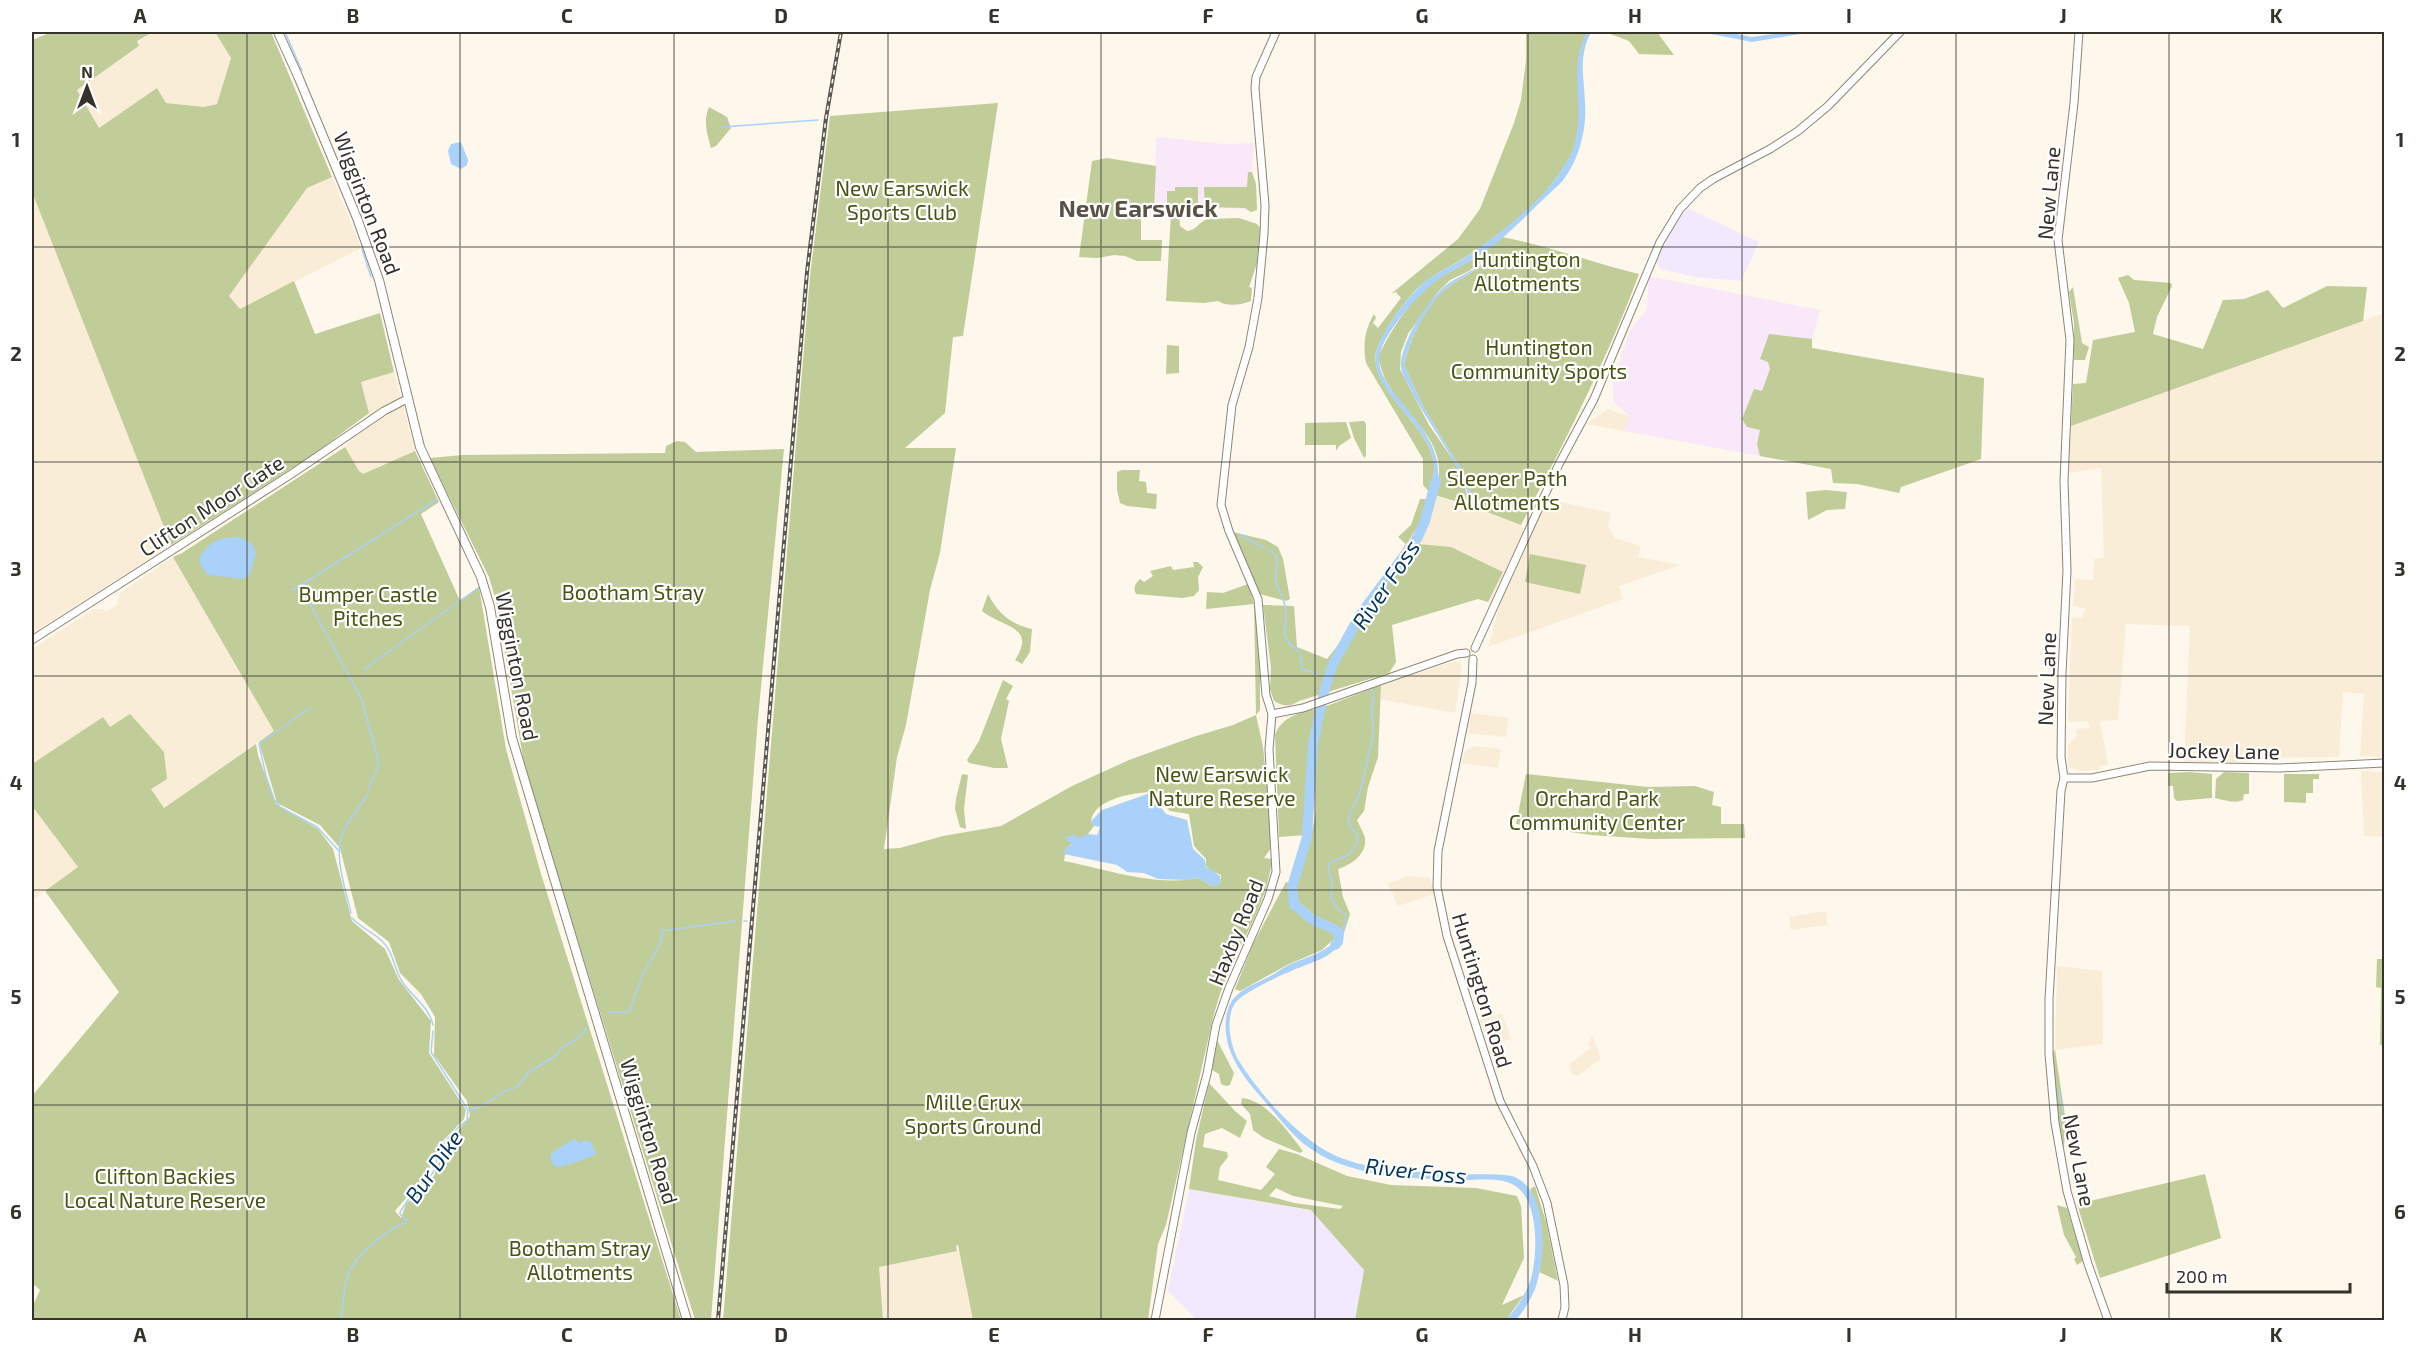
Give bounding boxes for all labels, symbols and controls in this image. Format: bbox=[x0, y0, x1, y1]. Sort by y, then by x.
text: A bbox=[133, 3, 147, 27]
text: B bbox=[347, 3, 359, 27]
text: C bbox=[561, 3, 573, 27]
text: D bbox=[774, 3, 788, 27]
text: E bbox=[988, 3, 1000, 27]
text: F bbox=[1202, 3, 1214, 27]
text: G bbox=[1416, 3, 1428, 27]
text: H bbox=[1628, 3, 1642, 27]
text: I bbox=[1846, 3, 1852, 27]
text: J bbox=[2059, 3, 2067, 27]
text: K bbox=[2270, 3, 2283, 27]
north arrow bbox=[57, 57, 117, 117]
text: N bbox=[81, 62, 93, 81]
text: 1 bbox=[12, 127, 20, 151]
text: 1 bbox=[2396, 127, 2404, 151]
street label: Wigginton Road bbox=[329, 128, 407, 278]
street label: New Lane bbox=[2031, 145, 2065, 241]
park label: New Earswick Sports Club bbox=[835, 175, 969, 224]
district label: New Earswick bbox=[1058, 193, 1218, 222]
park label: Huntington Allotments bbox=[1473, 246, 1581, 295]
park label: Huntington Community Sports bbox=[1451, 334, 1627, 383]
text: 2 bbox=[10, 341, 22, 365]
text: 2 bbox=[2394, 341, 2406, 365]
street label: Clifton Moor Gate bbox=[134, 449, 288, 561]
park label: Sleeper Path Allotments bbox=[1447, 465, 1567, 514]
water label: River Foss bbox=[1346, 534, 1424, 634]
text: 3 bbox=[10, 556, 22, 580]
text: 3 bbox=[2394, 556, 2406, 580]
park label: Bootham Stray bbox=[562, 579, 704, 604]
park label: Bumper Castle Pitches bbox=[298, 581, 438, 630]
street label: Wigginton Road bbox=[491, 589, 545, 743]
street label: New Lane bbox=[2032, 632, 2060, 726]
street label: Jockey Lane bbox=[2168, 737, 2280, 763]
park label: New Earswick Nature Reserve bbox=[1148, 761, 1296, 810]
text: 4 bbox=[10, 770, 23, 794]
text: 4 bbox=[2394, 770, 2407, 794]
park label: Orchard Park Community Center bbox=[1509, 785, 1686, 834]
street label: Haxby Road bbox=[1202, 875, 1268, 989]
street label: Huntington Road bbox=[1448, 910, 1518, 1070]
text: 5 bbox=[10, 984, 22, 1008]
text: 5 bbox=[2394, 984, 2406, 1008]
street label: Wigginton Road bbox=[616, 1055, 684, 1207]
park label: Mille Crux Sports Ground bbox=[904, 1089, 1042, 1138]
street label: New Lane bbox=[2059, 1112, 2101, 1208]
water label: Bur Dike bbox=[399, 1125, 467, 1207]
water label: River Foss bbox=[1364, 1152, 1468, 1188]
park label: Clifton Backies Local Nature Reserve bbox=[64, 1163, 266, 1212]
text: 6 bbox=[10, 1199, 22, 1223]
text: 6 bbox=[2394, 1199, 2406, 1223]
park label: Bootham Stray Allotments bbox=[509, 1235, 651, 1284]
scale bar bbox=[2167, 1256, 2350, 1294]
text: 200 m bbox=[2176, 1265, 2228, 1287]
text: A bbox=[133, 1322, 147, 1346]
text: B bbox=[347, 1322, 359, 1346]
text: C bbox=[561, 1322, 573, 1346]
text: D bbox=[774, 1322, 788, 1346]
text: E bbox=[988, 1322, 1000, 1346]
text: F bbox=[1202, 1322, 1214, 1346]
text: G bbox=[1416, 1322, 1428, 1346]
text: H bbox=[1628, 1322, 1642, 1346]
text: I bbox=[1846, 1322, 1852, 1346]
text: J bbox=[2059, 1322, 2067, 1346]
text: K bbox=[2270, 1322, 2283, 1346]

